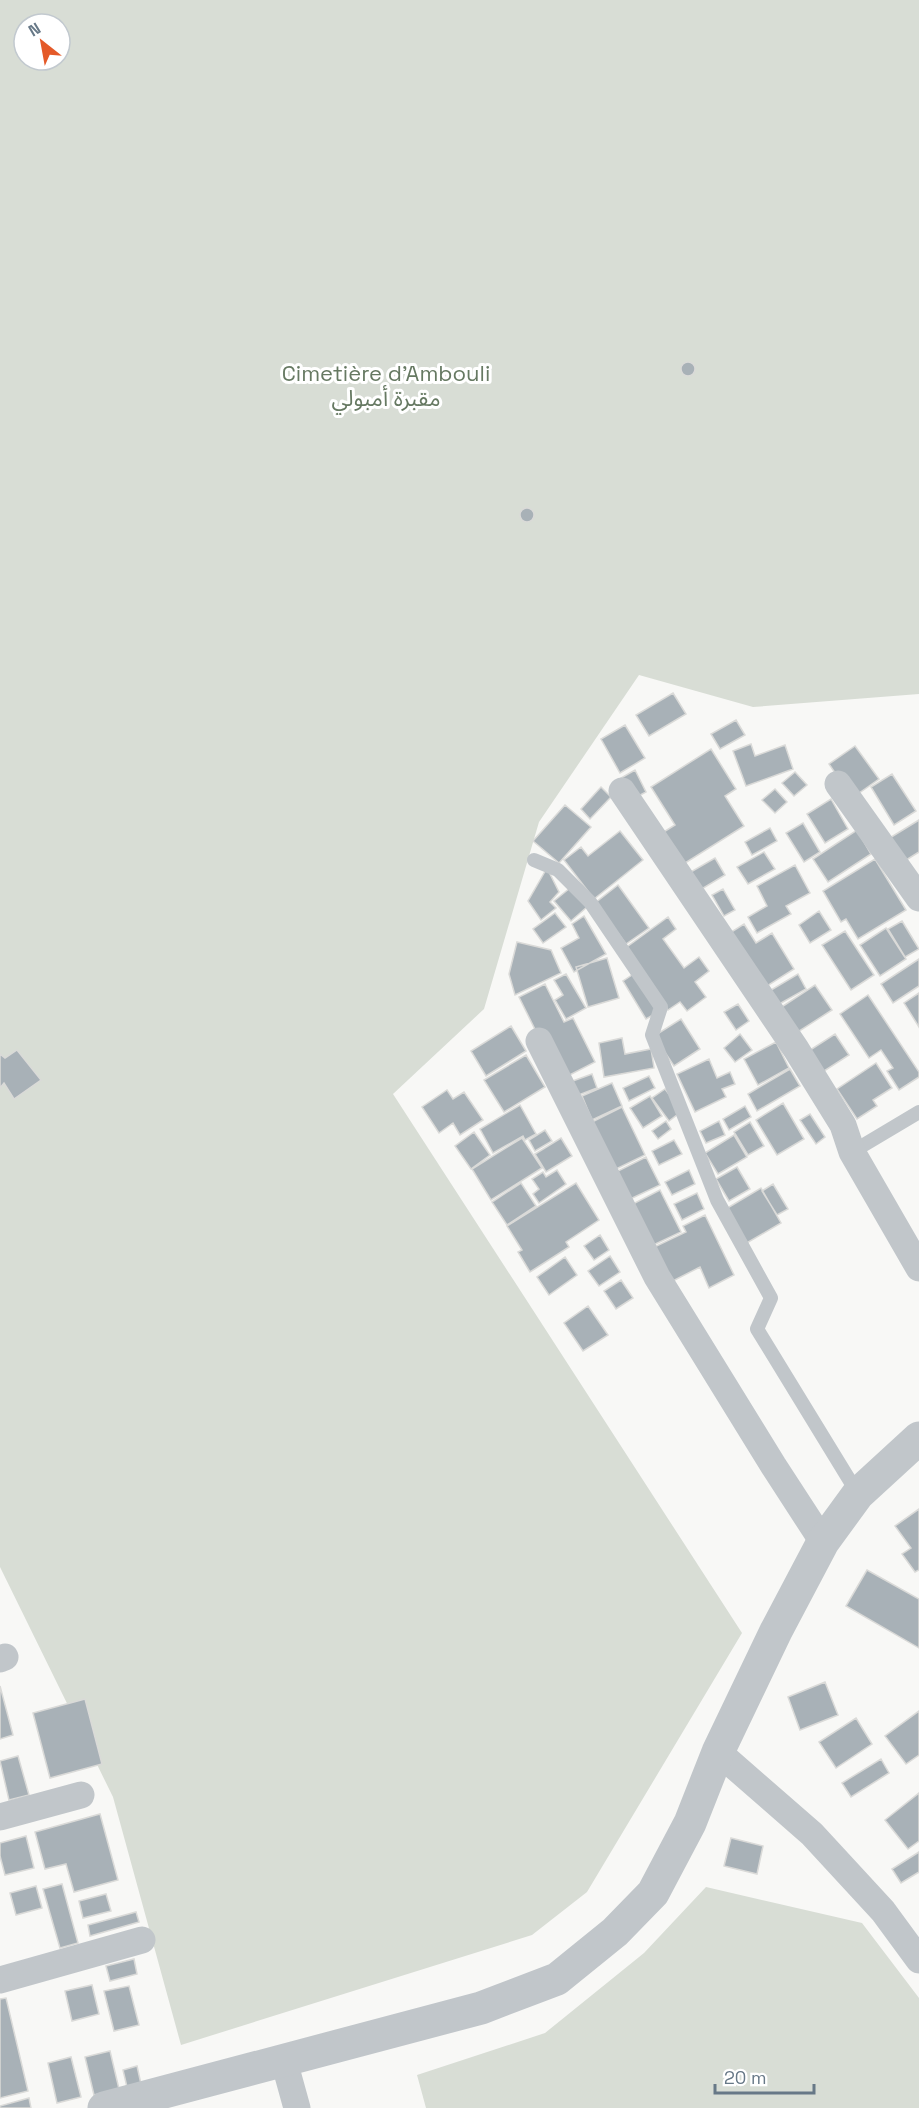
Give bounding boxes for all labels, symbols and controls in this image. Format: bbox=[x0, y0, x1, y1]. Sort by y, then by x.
north arrow bbox=[12, 12, 72, 72]
text: N bbox=[25, 18, 45, 41]
park label: Cimetière d'Ambouli مقبرة أمبولي bbox=[282, 359, 490, 415]
scale bar bbox=[715, 2057, 814, 2095]
text: 20 m bbox=[724, 2066, 767, 2089]

